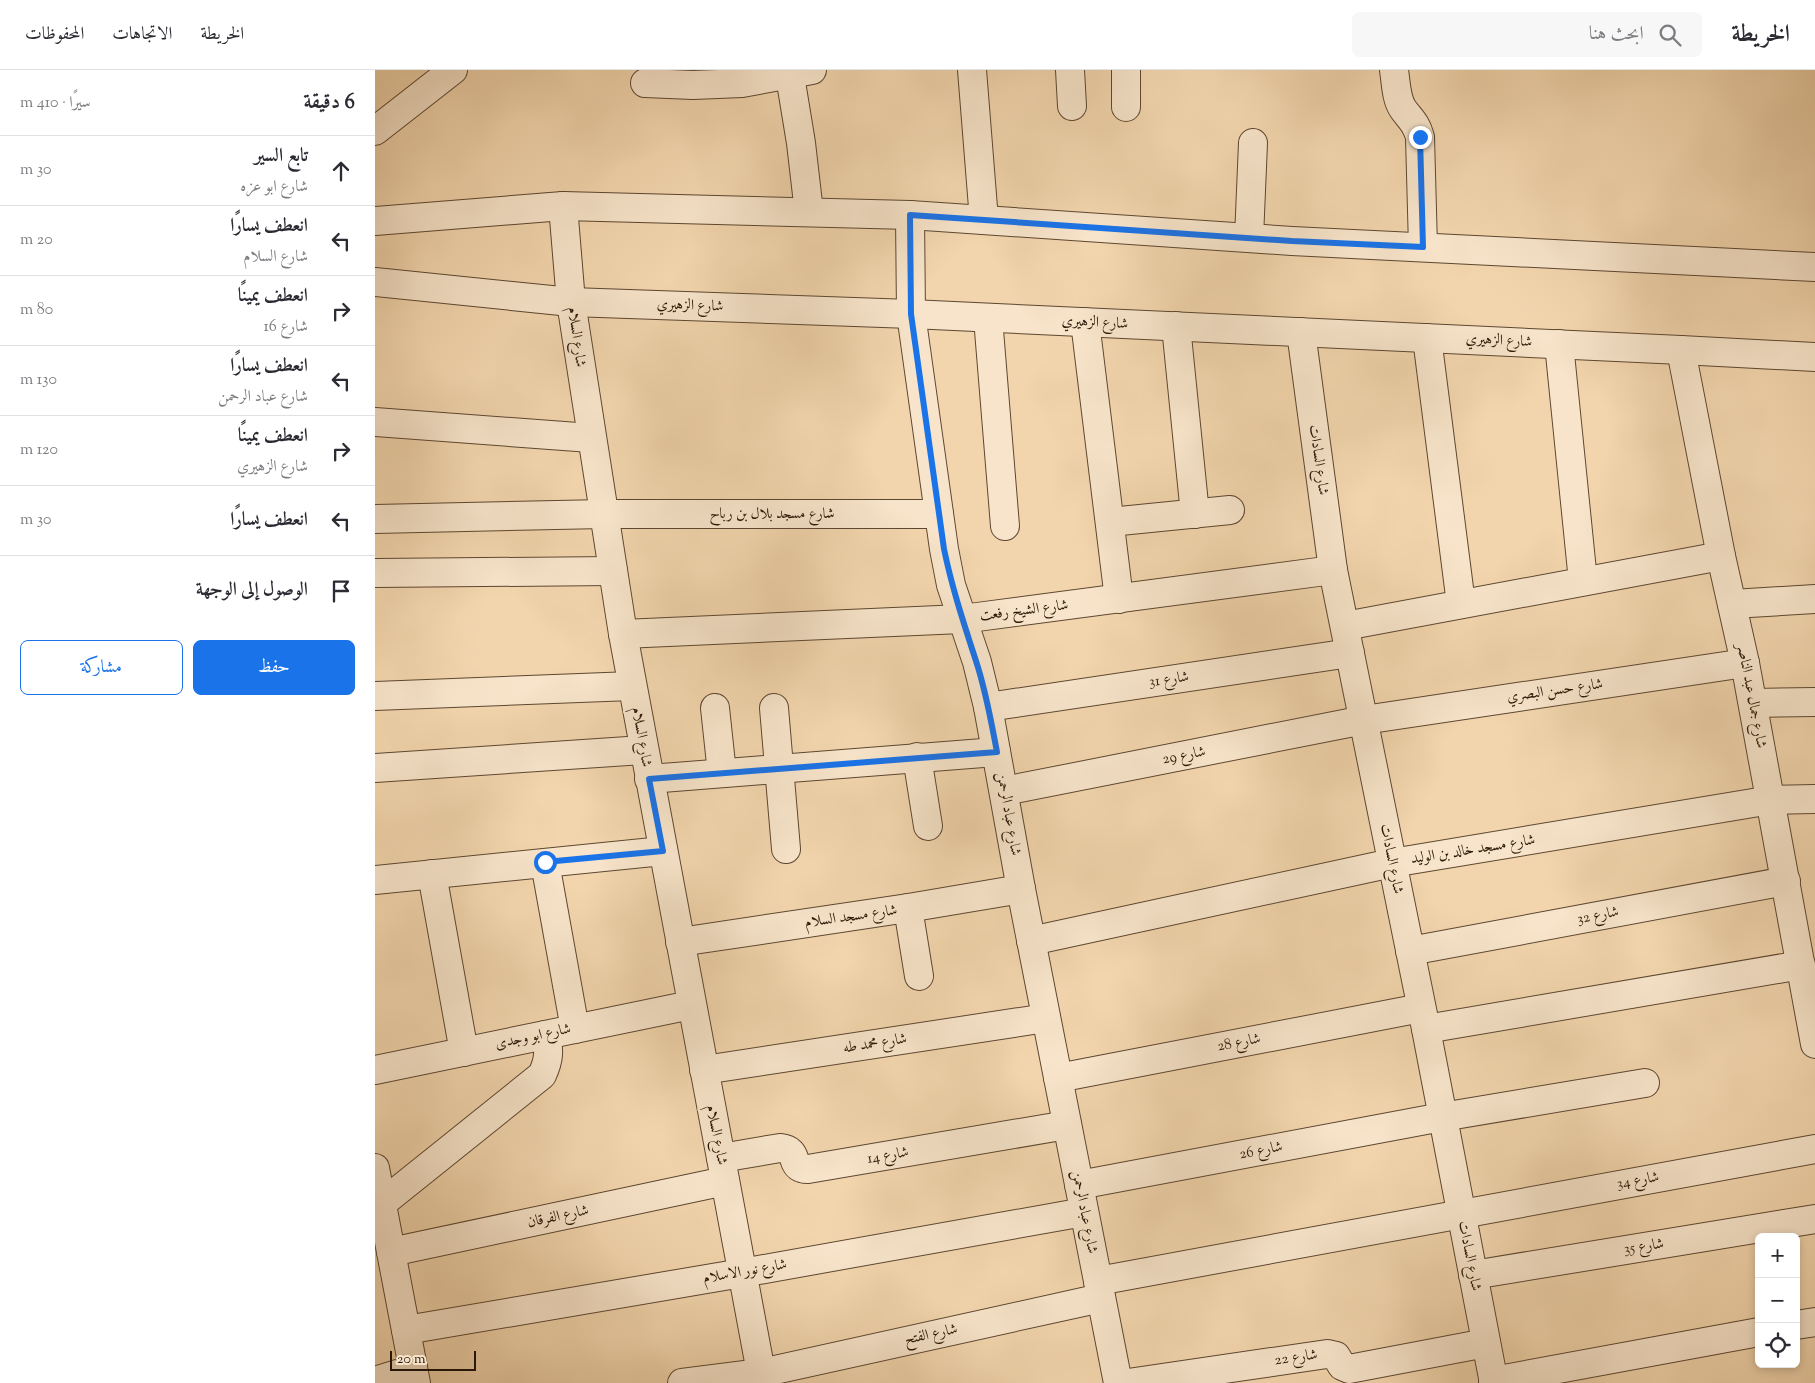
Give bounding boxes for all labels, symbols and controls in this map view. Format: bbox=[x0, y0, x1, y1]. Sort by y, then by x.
search box bbox=[1352, 12, 1702, 57]
text: الخريطة bbox=[1732, 18, 1790, 52]
text: ابحث هنا bbox=[1589, 21, 1644, 48]
icon: search bbox=[1656, 21, 1684, 49]
text: المحفوظات bbox=[25, 22, 84, 48]
text: الاتجاهات bbox=[112, 22, 172, 48]
text: الخريطة bbox=[200, 22, 244, 48]
text: 6 دقيقة bbox=[303, 88, 355, 118]
text: سيرًا · 410 m bbox=[20, 92, 91, 115]
route end bbox=[1409, 126, 1432, 149]
text: تابع السير bbox=[254, 143, 308, 170]
icon: ahead bbox=[327, 157, 355, 185]
text: 30 m bbox=[20, 159, 51, 182]
text: شارع ابو عزه bbox=[240, 176, 308, 199]
text: انعطف يسارًا bbox=[230, 213, 308, 240]
icon: left bbox=[327, 227, 355, 255]
text: 20 m bbox=[20, 229, 53, 252]
text: شارع السلام bbox=[243, 246, 308, 269]
text: انعطف يمينًا bbox=[238, 283, 308, 310]
street label: شارع الزهيري bbox=[656, 294, 724, 319]
icon: right bbox=[327, 297, 355, 325]
text: 80 m bbox=[20, 299, 53, 322]
street label: شارع السلام bbox=[560, 305, 591, 369]
street label: شارع الزهيري bbox=[1061, 311, 1129, 336]
text: شارع 16 bbox=[263, 316, 308, 339]
street label: شارع الزهيري bbox=[1465, 329, 1533, 354]
text: انعطف يسارًا bbox=[230, 353, 308, 380]
icon: left bbox=[327, 367, 355, 395]
text: 130 m bbox=[20, 369, 57, 392]
text: شارع عباد الرحمن bbox=[218, 386, 308, 409]
text: انعطف يمينًا bbox=[238, 423, 308, 450]
street label: شارع السادات bbox=[1302, 423, 1333, 497]
icon: right bbox=[327, 437, 355, 465]
text: 120 m bbox=[20, 439, 58, 462]
text: شارع الزهيري bbox=[237, 456, 308, 479]
street label: شارع مسجد بلال بن رباح bbox=[709, 504, 835, 526]
text: انعطف يسارًا bbox=[230, 507, 308, 534]
icon: left bbox=[327, 507, 355, 535]
text: 30 m bbox=[20, 509, 51, 532]
text: الوصول إلى الوجهة bbox=[196, 577, 308, 604]
icon: arrive bbox=[327, 577, 355, 605]
street label: شارع الشيخ رفعت bbox=[978, 595, 1070, 629]
button: مشاركة bbox=[20, 640, 183, 695]
button: حفظ bbox=[193, 640, 355, 695]
street label: شارع جمال عبد الناصر bbox=[1729, 640, 1771, 750]
street label: شارع 31 bbox=[1148, 667, 1191, 694]
street label: شارع حسن البصري bbox=[1506, 674, 1605, 709]
street label: شارع السلام bbox=[624, 705, 657, 769]
street label: شارع 29 bbox=[1161, 742, 1208, 771]
street label: شارع عباد الرحمن bbox=[989, 771, 1026, 858]
street label: شارع السادات bbox=[1373, 822, 1408, 896]
street label: شارع مسجد خالد بن الوليد bbox=[1409, 830, 1537, 871]
route start bbox=[534, 851, 557, 874]
street label: شارع مسجد السلام bbox=[803, 900, 899, 935]
street label: شارع 32 bbox=[1575, 902, 1621, 931]
street label: شارع ابو وجدى bbox=[493, 1019, 573, 1056]
street label: شارع محمد طه bbox=[841, 1029, 909, 1060]
street label: شارع 28 bbox=[1216, 1029, 1263, 1058]
street label: شارع السلام bbox=[699, 1103, 732, 1167]
street label: شارع 26 bbox=[1238, 1137, 1285, 1166]
street label: شارع 14 bbox=[866, 1142, 911, 1171]
street label: شارع 34 bbox=[1615, 1167, 1661, 1196]
street label: شارع عباد الرحمن bbox=[1065, 1169, 1102, 1256]
street label: شارع الفرقان bbox=[525, 1200, 591, 1235]
street label: شارع السادات bbox=[1451, 1219, 1486, 1293]
street label: شارع 35 bbox=[1622, 1233, 1666, 1262]
map controls bbox=[1755, 1233, 1800, 1368]
button: + bbox=[1755, 1233, 1800, 1278]
street label: شارع نور الاسلام bbox=[701, 1254, 789, 1291]
button: − bbox=[1755, 1278, 1800, 1323]
street label: شارع الفتح bbox=[902, 1319, 960, 1353]
button: locate bbox=[1755, 1323, 1800, 1368]
street label: شارع 22 bbox=[1273, 1345, 1319, 1372]
scale bar bbox=[390, 1348, 476, 1371]
text: 20 m bbox=[397, 1350, 426, 1370]

